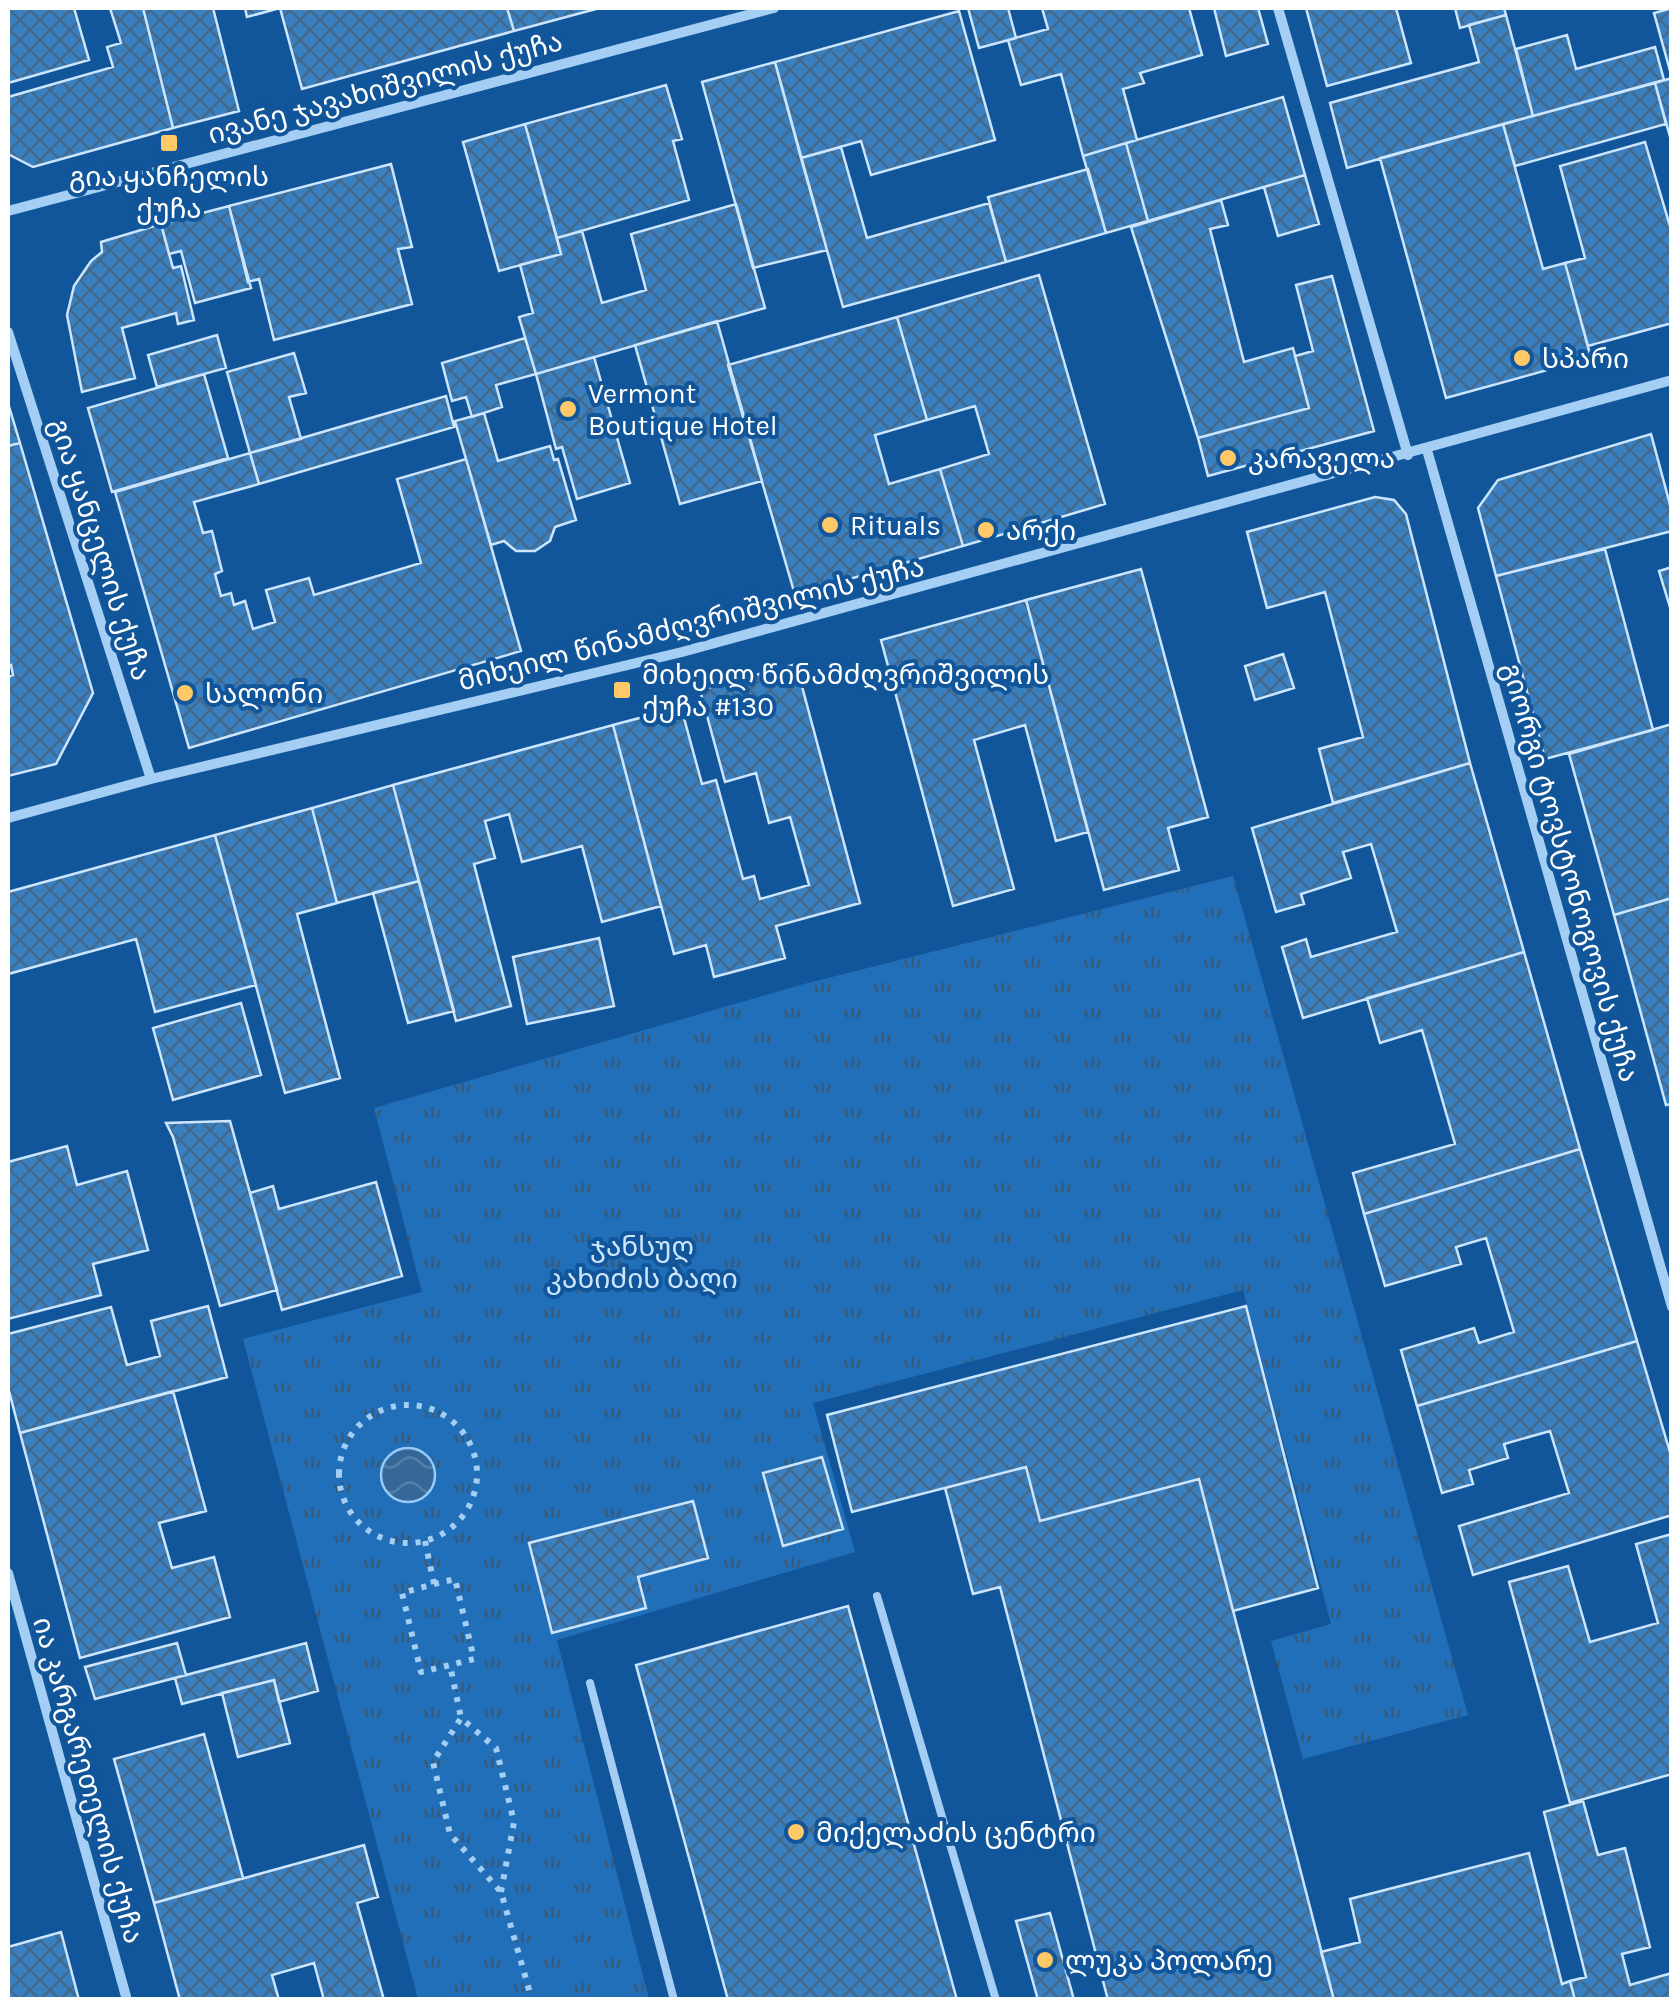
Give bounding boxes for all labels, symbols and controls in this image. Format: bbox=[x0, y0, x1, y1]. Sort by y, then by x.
street label: ივანე ჯავახიშვილის ქუჩა bbox=[204, 24, 566, 151]
marker: გია ყანჩელის ქუჩა bbox=[158, 132, 180, 154]
place label: გია ყანჩელის ქუჩა bbox=[69, 160, 269, 225]
place label: სპარი bbox=[1542, 342, 1629, 375]
marker: სპარი bbox=[1511, 347, 1533, 369]
place label: Vermont Boutique Hotel bbox=[588, 377, 778, 442]
marker: Vermont Boutique Hotel bbox=[557, 398, 579, 420]
street label: გია ყანცელის ქუჩა bbox=[43, 414, 159, 684]
place label: კარაველა bbox=[1248, 442, 1395, 475]
marker: კარაველა bbox=[1217, 447, 1239, 469]
place label: Rituals bbox=[850, 509, 941, 542]
marker: Rituals bbox=[819, 514, 841, 536]
place label: არქი bbox=[1006, 514, 1076, 547]
marker: არქი bbox=[975, 519, 997, 541]
street label: მიხეილ წინამძღვრიშვილის ქუჩა bbox=[455, 549, 928, 697]
place label: მიხეილ წინამძღვრიშვილის ქუჩა #130 bbox=[642, 658, 1049, 723]
street label: გიორგი ტოვსტონოგოვის ქუჩა bbox=[1495, 659, 1646, 1086]
place label: სალონი bbox=[205, 677, 323, 710]
marker: მიხეილ წინამძღვრიშვილის ქუჩა #130 bbox=[611, 679, 633, 701]
marker: სალონი bbox=[174, 682, 196, 704]
park label: ჯანსუღ კახიძის ბაღი bbox=[546, 1230, 738, 1295]
street label: ია კარგარეთელის ქუჩა bbox=[26, 1613, 151, 1947]
place label: მიქელაძის ცენტრი bbox=[816, 1816, 1096, 1849]
marker: მიქელაძის ცენტრი bbox=[785, 1821, 807, 1843]
place label: ლუკა პოლარე bbox=[1065, 1944, 1273, 1977]
marker: ლუკა პოლარე bbox=[1034, 1949, 1056, 1971]

